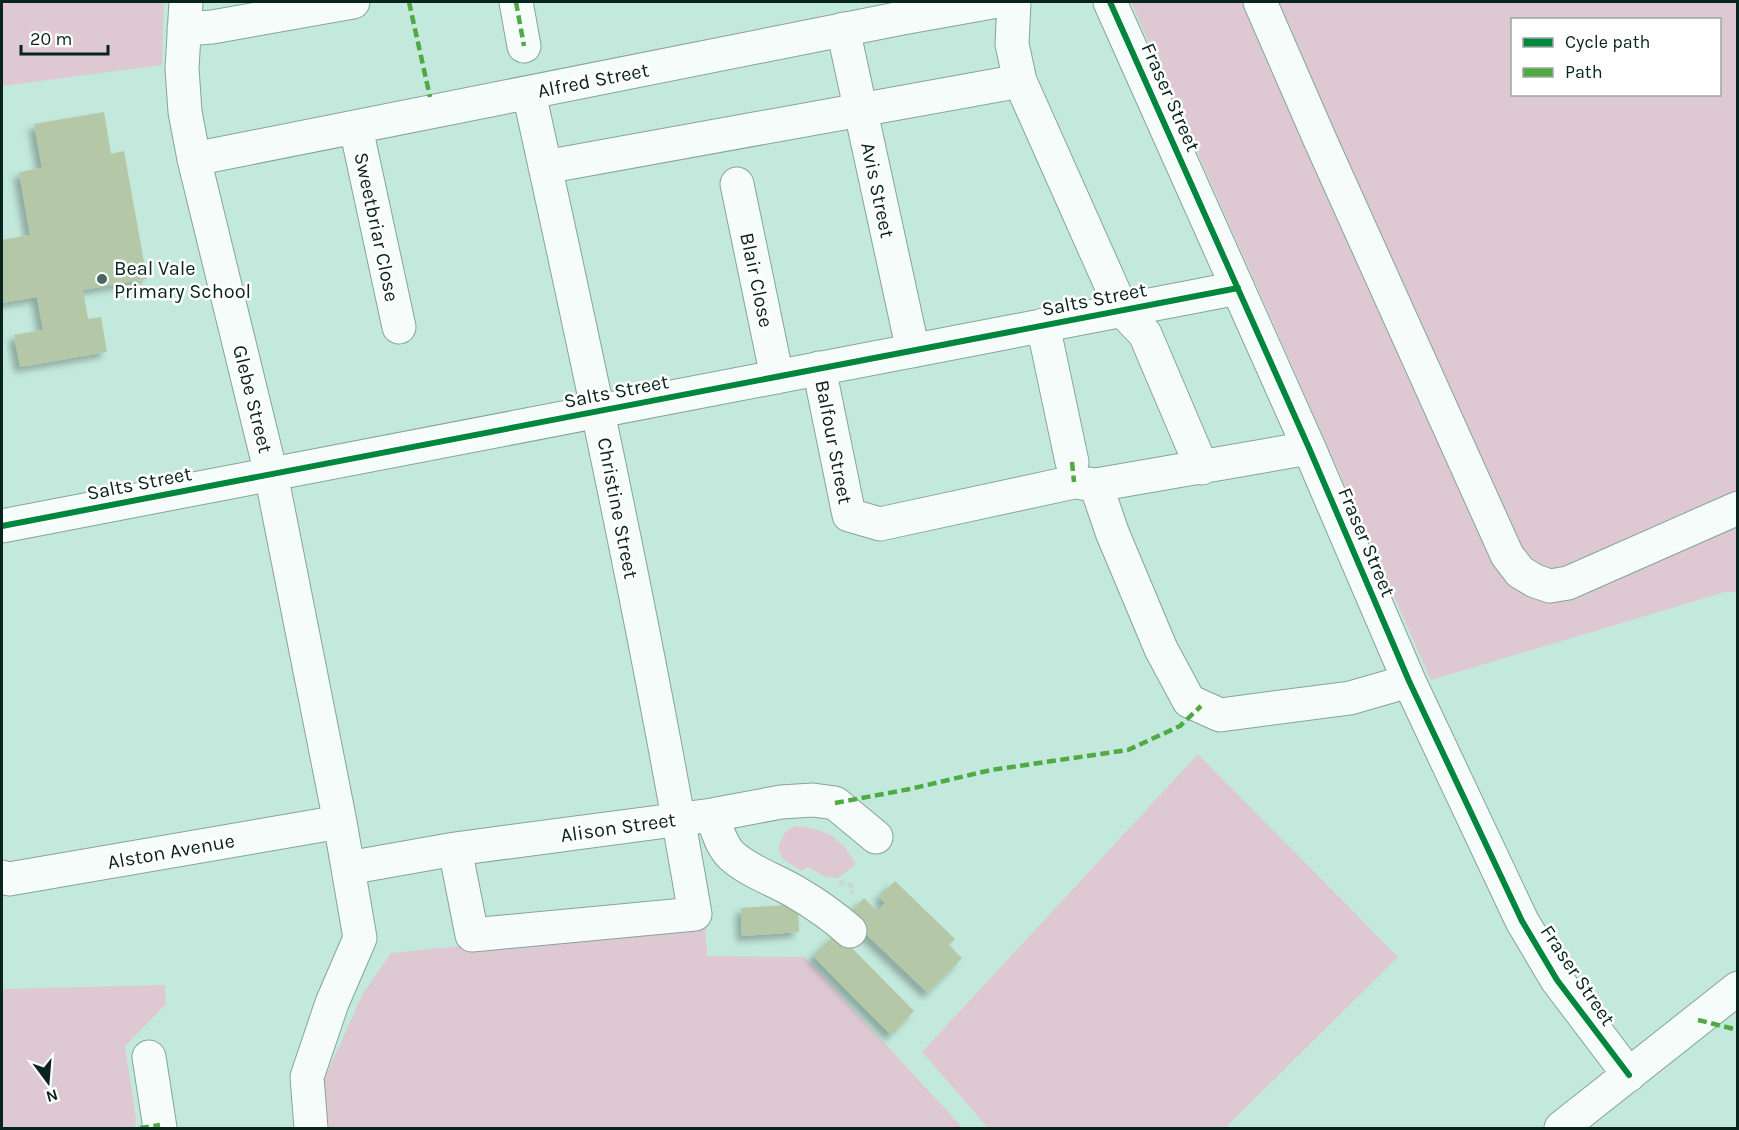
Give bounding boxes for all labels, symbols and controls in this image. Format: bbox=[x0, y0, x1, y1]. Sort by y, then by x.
scale bar bbox=[21, 18, 108, 56]
legend bbox=[1511, 18, 1721, 96]
text: 20 m bbox=[30, 28, 72, 50]
text: Cycle path bbox=[1565, 31, 1650, 53]
street label: Fraser Street bbox=[1136, 39, 1205, 155]
street label: Alfred Street bbox=[535, 58, 651, 103]
text: Path bbox=[1565, 61, 1603, 83]
street label: Avis Street bbox=[856, 140, 899, 241]
street label: Sweetbriar Close bbox=[349, 150, 404, 304]
street label: Blair Close bbox=[735, 230, 778, 330]
place label: Beal Vale Primary School bbox=[114, 257, 251, 303]
marker: Beal Vale Primary School bbox=[95, 272, 109, 286]
street label: Salts Street bbox=[1040, 278, 1149, 321]
street label: Glebe Street bbox=[228, 343, 277, 456]
street label: Salts Street bbox=[562, 370, 671, 413]
street label: Balfour Street bbox=[810, 378, 857, 507]
street label: Christine Street bbox=[593, 435, 643, 581]
street label: Salts Street bbox=[85, 462, 194, 505]
street label: Fraser Street bbox=[1333, 484, 1400, 601]
street label: Alison Street bbox=[559, 808, 678, 847]
street label: Alston Avenue bbox=[106, 829, 236, 874]
street label: Fraser Street bbox=[1536, 921, 1620, 1030]
north arrow bbox=[18, 1052, 78, 1112]
text: N bbox=[44, 1085, 60, 1107]

